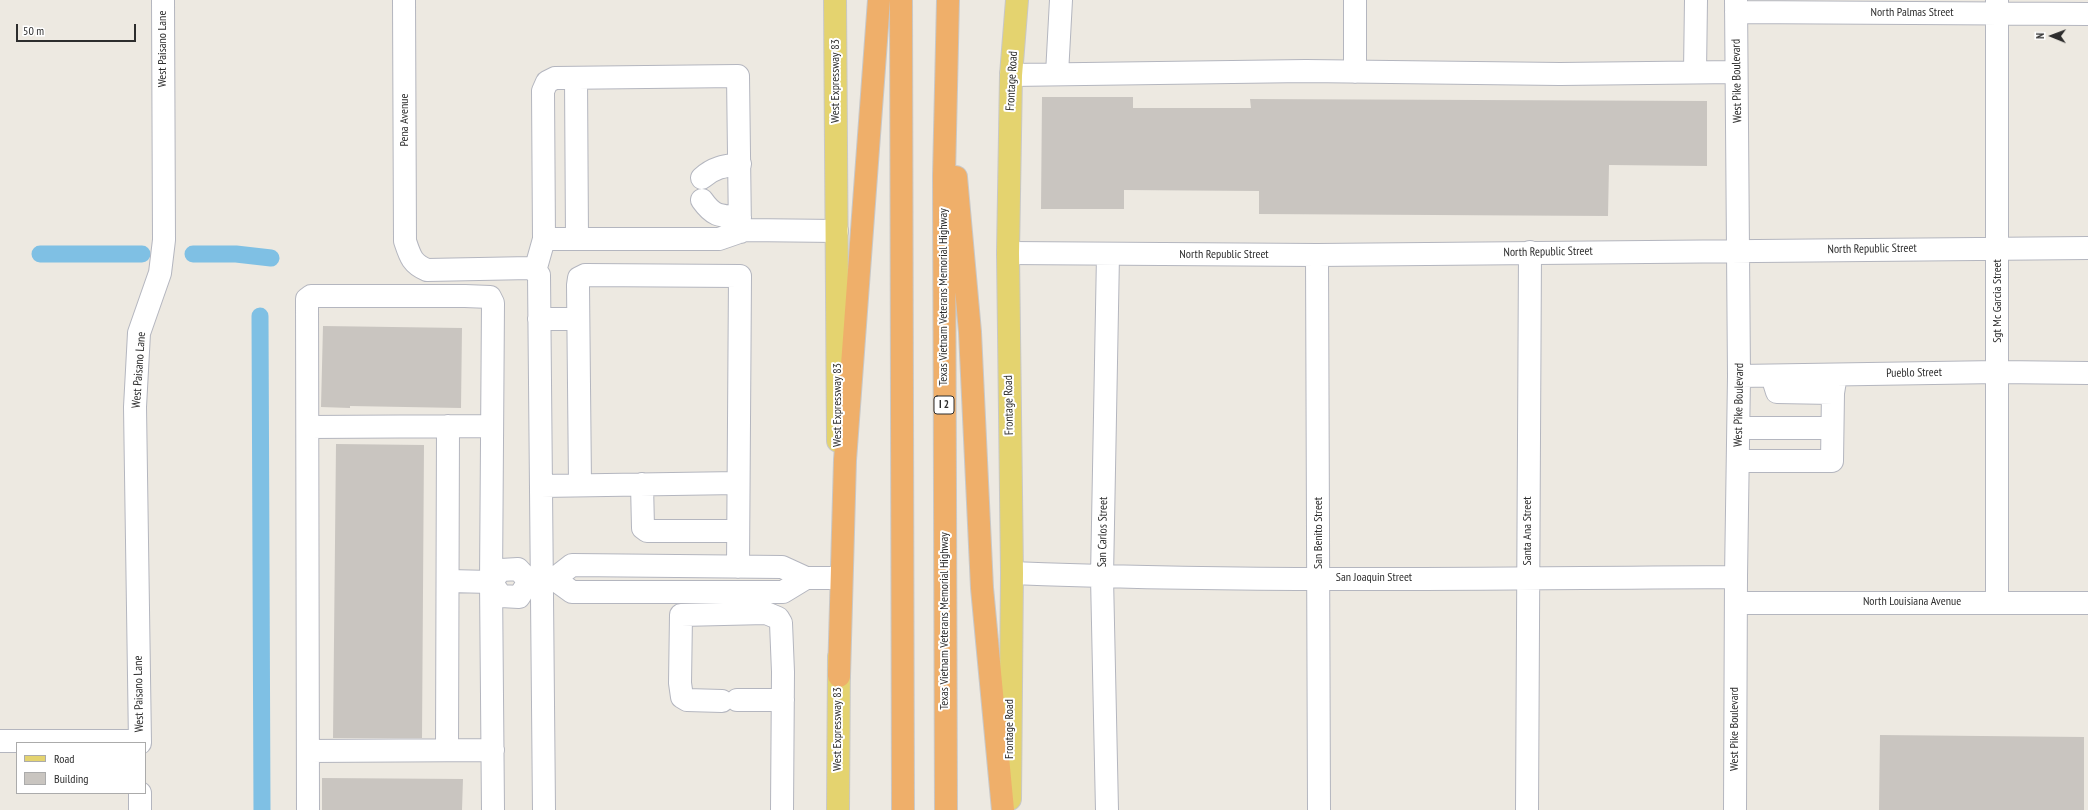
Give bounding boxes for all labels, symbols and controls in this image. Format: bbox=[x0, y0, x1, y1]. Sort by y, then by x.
street label: North Palmas Street bbox=[1870, 6, 1954, 20]
street label: West Paisano Lane bbox=[156, 11, 170, 87]
scale bar bbox=[18, 16, 138, 42]
north arrow bbox=[2032, 16, 2072, 56]
text: 50 m bbox=[23, 23, 44, 38]
text: N bbox=[2033, 33, 2047, 39]
street label: West Expressway 83 bbox=[829, 39, 843, 123]
street label: West Pike Boulevard bbox=[1729, 39, 1745, 123]
street label: Frontage Road bbox=[1003, 51, 1021, 111]
street label: Pena Avenue bbox=[398, 94, 412, 146]
street label: Texas Vietnam Veterans Memorial Highway bbox=[937, 208, 951, 386]
street label: North Republic Street bbox=[1827, 241, 1917, 257]
street label: North Republic Street bbox=[1503, 244, 1593, 260]
street label: North Republic Street bbox=[1179, 248, 1269, 262]
street label: Sgt Mc Garcia Street bbox=[1991, 259, 2005, 343]
street label: West Paisano Lane bbox=[129, 331, 149, 409]
street label: West Expressway 83 bbox=[831, 363, 845, 447]
street label: West Pike Boulevard bbox=[1731, 363, 1747, 447]
street label: Pueblo Street bbox=[1886, 365, 1942, 381]
street label: Frontage Road bbox=[1001, 375, 1017, 435]
road number: I 2 bbox=[934, 396, 954, 414]
street label: San Carlos Street bbox=[1095, 497, 1111, 567]
street label: San Benito Street bbox=[1312, 497, 1326, 569]
street label: Santa Ana Street bbox=[1521, 497, 1535, 565]
street label: Texas Vietnam Veterans Memorial Highway bbox=[938, 532, 952, 710]
street label: San Joaquin Street bbox=[1336, 571, 1412, 585]
street label: North Louisiana Avenue bbox=[1863, 595, 1961, 609]
street label: West Paisano Lane bbox=[131, 656, 147, 732]
street label: West Expressway 83 bbox=[831, 687, 845, 771]
street label: West Pike Boulevard bbox=[1728, 687, 1742, 771]
street label: Frontage Road bbox=[1003, 699, 1017, 759]
legend bbox=[16, 742, 146, 794]
text: Road bbox=[54, 751, 74, 766]
text: Building bbox=[54, 771, 89, 786]

